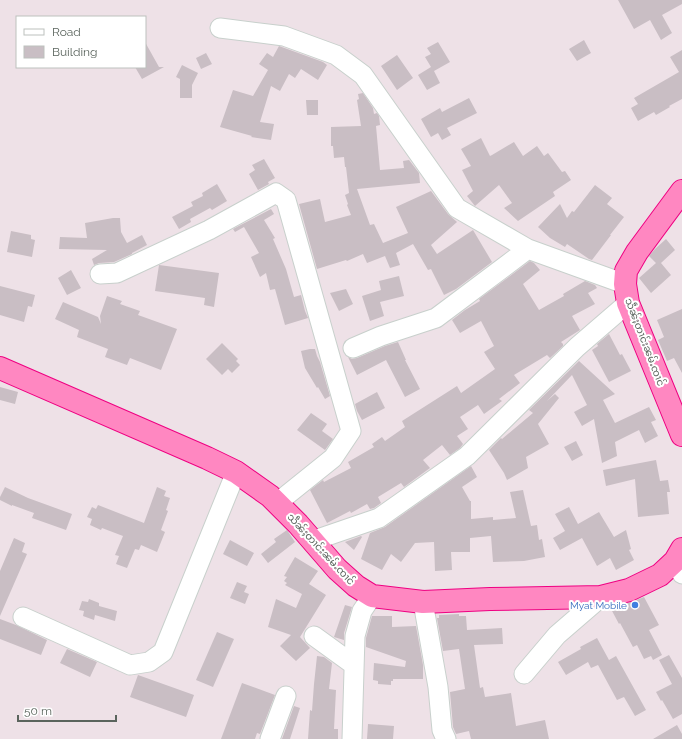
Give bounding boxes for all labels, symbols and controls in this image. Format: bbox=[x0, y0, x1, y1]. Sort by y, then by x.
legend bbox=[16, 16, 146, 68]
text: Road bbox=[52, 25, 81, 39]
text: Building bbox=[52, 45, 98, 59]
street label: သဵၼ်ႈတၢင်းၼမ်ႉၸၢင် bbox=[623, 296, 669, 387]
street label: သဵၼ်ႈတၢင်းၼမ်ႉၸၢင် bbox=[285, 510, 358, 587]
place label: Myat Mobile bbox=[570, 600, 627, 611]
marker: Myat Mobile bbox=[630, 600, 640, 610]
scale bar bbox=[18, 697, 116, 723]
text: 50 m bbox=[24, 704, 52, 718]

